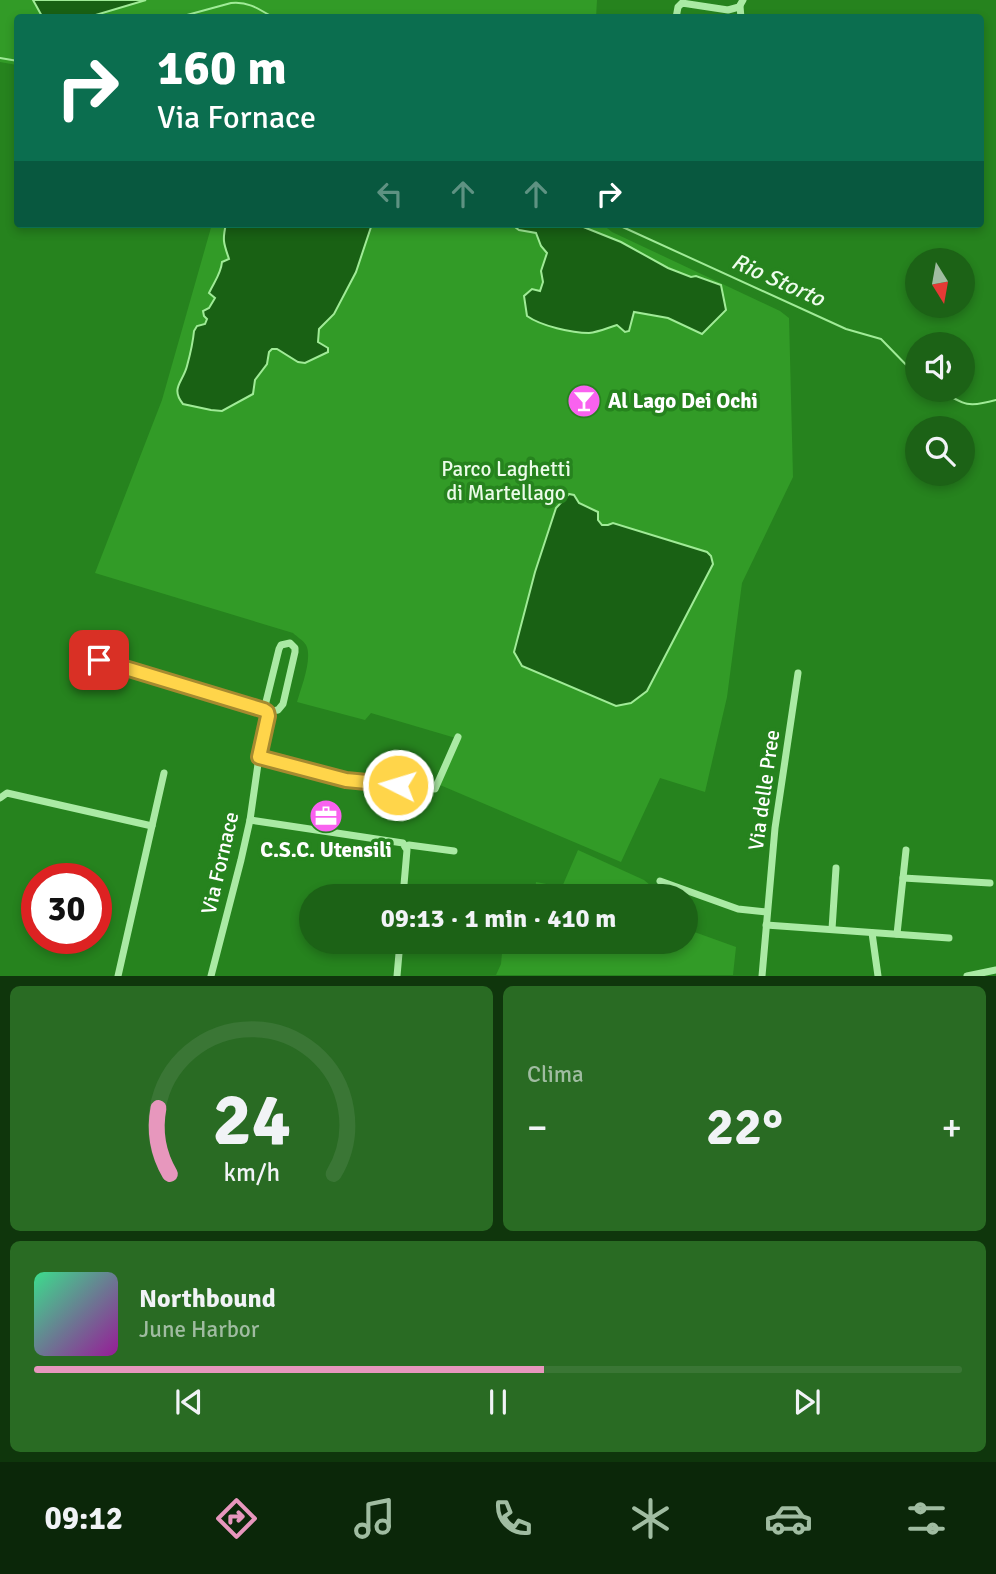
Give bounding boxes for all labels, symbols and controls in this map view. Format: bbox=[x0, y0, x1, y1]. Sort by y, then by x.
text: 160 m bbox=[157, 38, 287, 98]
icon: right bbox=[42, 42, 133, 133]
text: Via Fornace bbox=[157, 98, 316, 137]
icon: left bbox=[371, 175, 409, 213]
icon: ahead bbox=[444, 175, 482, 213]
icon: ahead bbox=[517, 175, 555, 213]
icon: right bbox=[590, 175, 628, 213]
water label: Rio Storto bbox=[727, 247, 830, 314]
north arrow bbox=[905, 248, 975, 318]
map controls bbox=[905, 248, 975, 486]
button: sound bbox=[905, 332, 975, 402]
bar icon: Al Lago Dei Ochi bbox=[565, 382, 603, 420]
place label: Al Lago Dei Ochi bbox=[608, 388, 758, 414]
button: search bbox=[905, 416, 975, 486]
park label: Parco Laghetti di Martellago bbox=[441, 456, 571, 506]
pin bbox=[69, 630, 129, 690]
icon: arrive bbox=[80, 641, 118, 679]
street label: Via delle Pree bbox=[743, 728, 785, 852]
position arrow bbox=[361, 748, 435, 822]
office icon: C.S.C. Utensili bbox=[307, 797, 345, 835]
street label: Via Fornace bbox=[196, 809, 244, 917]
place label: C.S.C. Utensili bbox=[260, 837, 392, 863]
speed limit sign: 30 bbox=[21, 863, 112, 954]
text: 09:13 · 1 min · 410 m bbox=[381, 903, 616, 935]
text: Clima bbox=[527, 1060, 584, 1089]
text: 24 bbox=[212, 1077, 291, 1166]
text: 22° bbox=[706, 1095, 783, 1159]
text: − bbox=[527, 1104, 548, 1151]
text: + bbox=[941, 1104, 962, 1151]
text: km/h bbox=[223, 1157, 280, 1188]
text: Northbound bbox=[139, 1283, 276, 1315]
text: June Harbor bbox=[139, 1315, 259, 1344]
icon: previous bbox=[170, 1383, 208, 1421]
icon: pause bbox=[479, 1383, 517, 1421]
icon: next bbox=[788, 1383, 826, 1421]
icon: directions bbox=[212, 1494, 261, 1543]
icon: music bbox=[350, 1494, 399, 1543]
icon: phone bbox=[488, 1494, 537, 1543]
icon: climate bbox=[626, 1494, 675, 1543]
icon: car bbox=[764, 1494, 813, 1543]
icon: filters bbox=[902, 1494, 951, 1543]
text: 09:12 bbox=[45, 1499, 123, 1538]

